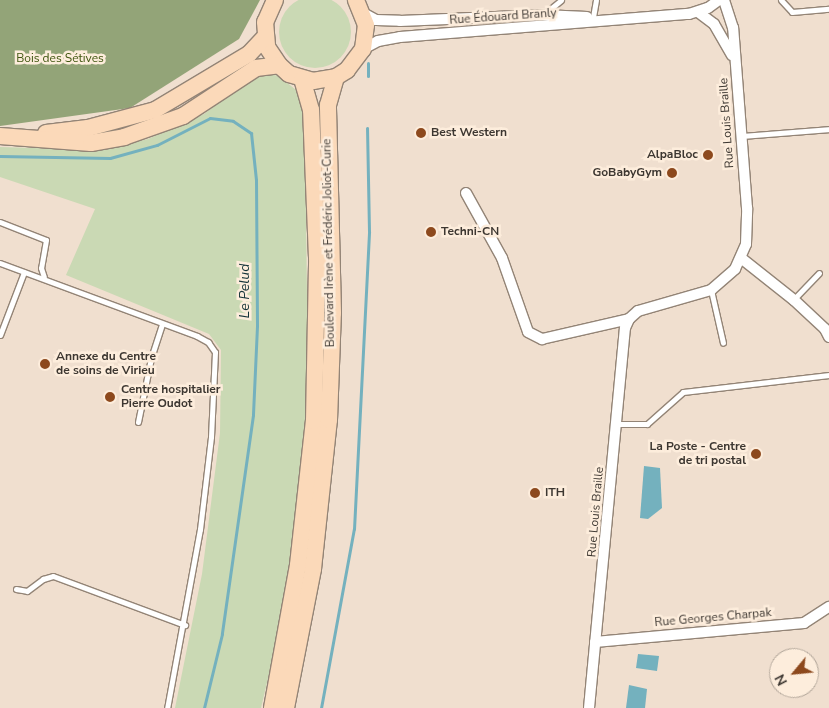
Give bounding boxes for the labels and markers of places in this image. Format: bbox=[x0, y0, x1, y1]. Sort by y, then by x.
place label: Best Western bbox=[431, 126, 507, 140]
marker: Best Western bbox=[415, 127, 427, 139]
place label: AlpaBloc bbox=[647, 148, 698, 162]
marker: AlpaBloc bbox=[702, 149, 714, 161]
place label: GoBabyGym bbox=[592, 166, 662, 180]
marker: GoBabyGym bbox=[666, 167, 678, 179]
place label: Techni-CN bbox=[441, 225, 499, 239]
marker: Techni-CN bbox=[425, 226, 437, 238]
place label: Annexe du Centre de soins de Virieu bbox=[56, 350, 156, 378]
marker: Annexe du Centre de soins de Virieu bbox=[38, 357, 52, 371]
place label: Centre hospitalier Pierre Oudot bbox=[121, 383, 221, 411]
marker: Centre hospitalier Pierre Oudot bbox=[103, 390, 117, 404]
place label: La Poste - Centre de tri postal bbox=[650, 440, 746, 468]
marker: La Poste - Centre de tri postal bbox=[750, 448, 762, 460]
place label: ITH bbox=[545, 486, 565, 500]
marker: ITH bbox=[529, 487, 541, 499]

